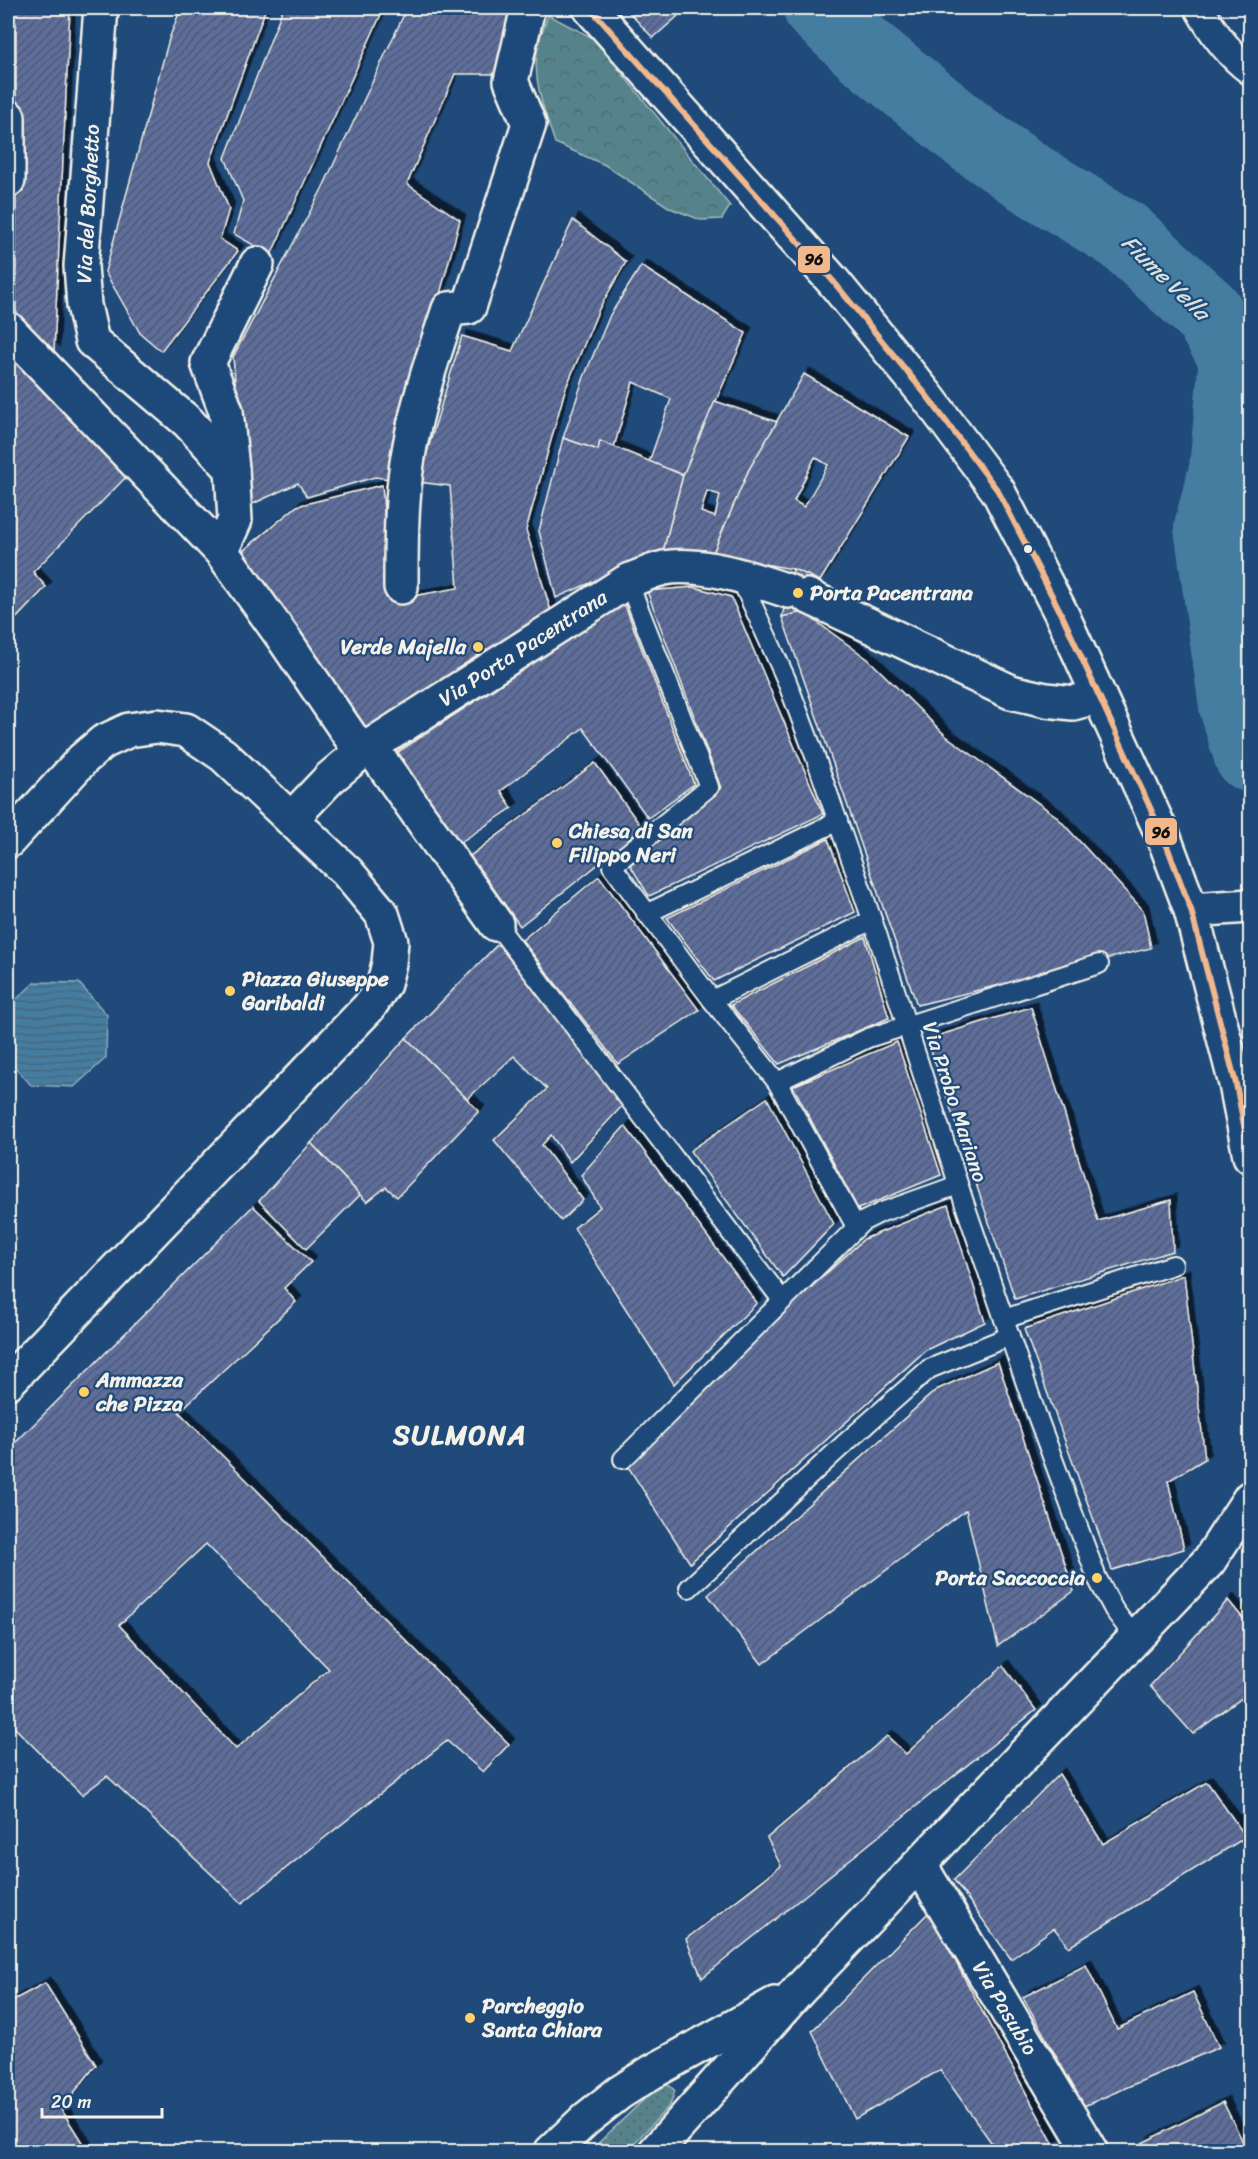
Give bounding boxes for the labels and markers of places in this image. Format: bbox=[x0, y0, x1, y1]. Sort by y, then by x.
unlabelled marker bbox=[1022, 543, 1034, 555]
place label: Porta Pacentrana bbox=[810, 574, 973, 612]
marker: Porta Pacentrana bbox=[791, 586, 805, 600]
place label: Verde Majella bbox=[341, 628, 467, 666]
marker: Verde Majella bbox=[471, 640, 485, 654]
place label: Chiesa di San Filippo Neri bbox=[568, 812, 693, 874]
marker: Chiesa di San Filippo Neri bbox=[550, 836, 564, 850]
place label: Piazza Giuseppe Garibaldi bbox=[241, 960, 389, 1022]
marker: Piazza Giuseppe Garibaldi bbox=[223, 984, 237, 998]
place label: Ammazza che Pizza bbox=[95, 1361, 185, 1423]
marker: Ammazza che Pizza bbox=[77, 1385, 91, 1399]
place label: Porta Saccoccia bbox=[935, 1559, 1085, 1597]
marker: Porta Saccoccia bbox=[1090, 1571, 1104, 1585]
place label: Parcheggio Santa Chiara bbox=[481, 1987, 603, 2049]
marker: Parcheggio Santa Chiara bbox=[463, 2011, 477, 2025]

